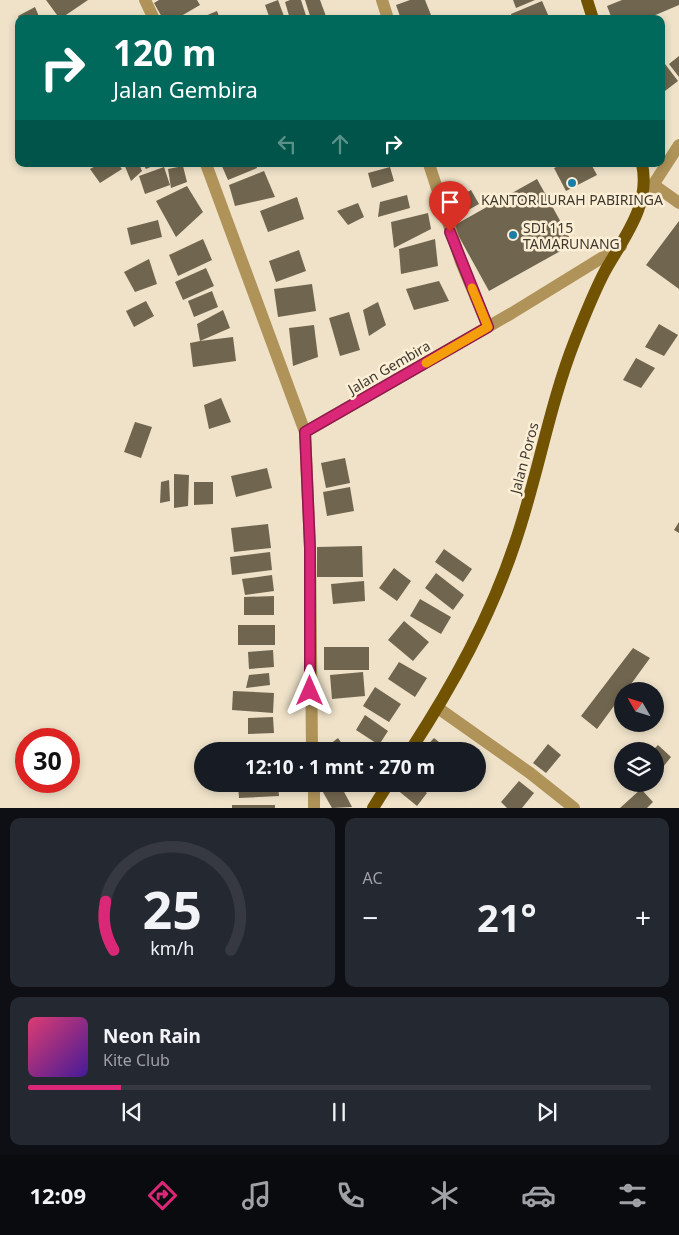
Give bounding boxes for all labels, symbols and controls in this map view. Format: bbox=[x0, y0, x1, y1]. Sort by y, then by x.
text: 120 m bbox=[113, 29, 216, 76]
icon: right bbox=[30, 35, 95, 100]
text: Jalan Gembira bbox=[113, 74, 258, 104]
icon: left bbox=[273, 130, 301, 158]
icon: ahead bbox=[326, 130, 354, 158]
icon: right bbox=[379, 130, 407, 158]
marker: KANTOR LURAH PABIRINGA bbox=[566, 177, 578, 189]
pin bbox=[429, 181, 471, 232]
icon: arrive bbox=[436, 188, 464, 216]
place label: KANTOR LURAH PABIRINGA bbox=[481, 190, 663, 209]
place label: SDI 115 TAMARUNANG bbox=[523, 218, 620, 253]
marker: SDI 115 TAMARUNANG bbox=[507, 229, 519, 241]
street label: Jalan Gembira bbox=[343, 336, 434, 399]
street label: Jalan Poros bbox=[505, 420, 543, 498]
position arrow bbox=[283, 664, 335, 716]
north arrow bbox=[614, 682, 664, 732]
map controls bbox=[614, 682, 664, 792]
speed limit sign: 30 bbox=[15, 728, 80, 793]
button: layers bbox=[614, 742, 664, 792]
text: 12:10 · 1 mnt · 270 m bbox=[245, 754, 435, 780]
text: AC bbox=[363, 867, 383, 889]
text: 25 bbox=[143, 873, 202, 944]
text: 21° bbox=[477, 891, 537, 943]
text: − bbox=[363, 898, 379, 936]
text: + bbox=[635, 898, 651, 936]
text: km/h bbox=[150, 936, 194, 960]
text: Neon Rain bbox=[103, 1023, 201, 1049]
text: Kite Club bbox=[103, 1049, 170, 1071]
icon: previous bbox=[118, 1098, 146, 1126]
icon: pause bbox=[325, 1098, 353, 1126]
icon: next bbox=[533, 1098, 561, 1126]
icon: directions bbox=[145, 1178, 180, 1213]
icon: music bbox=[239, 1178, 274, 1213]
icon: phone bbox=[333, 1178, 368, 1213]
icon: climate bbox=[427, 1178, 462, 1213]
icon: car bbox=[521, 1178, 556, 1213]
icon: filters bbox=[615, 1178, 650, 1213]
text: 12:09 bbox=[29, 1180, 86, 1210]

